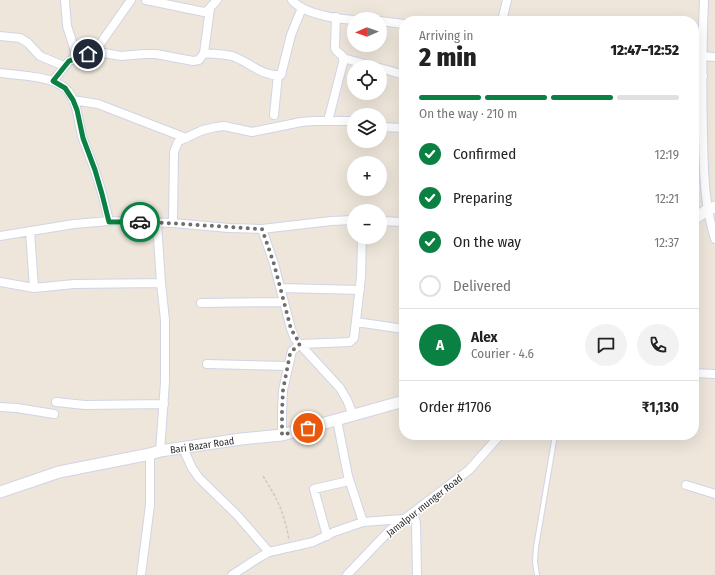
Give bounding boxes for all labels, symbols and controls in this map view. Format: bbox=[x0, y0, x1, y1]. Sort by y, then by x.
north arrow bbox=[347, 12, 387, 52]
map controls bbox=[347, 12, 387, 244]
text: Arriving in bbox=[419, 28, 473, 43]
pin bbox=[71, 37, 105, 71]
text: 12:47–12:52 bbox=[610, 41, 679, 59]
text: 2 min bbox=[419, 42, 477, 73]
icon: home bbox=[77, 43, 99, 65]
button: locate bbox=[347, 60, 387, 100]
text: On the way · 210 m bbox=[419, 106, 517, 121]
button: layers bbox=[347, 108, 387, 148]
icon: check bbox=[419, 143, 441, 165]
text: Confirmed bbox=[453, 145, 516, 163]
text: 12:19 bbox=[655, 147, 679, 162]
button: + bbox=[347, 156, 387, 196]
icon: check bbox=[419, 187, 441, 209]
text: Preparing bbox=[453, 189, 512, 207]
text: 12:21 bbox=[655, 191, 679, 206]
courier bbox=[120, 202, 160, 242]
button: − bbox=[347, 204, 387, 244]
icon: car bbox=[129, 211, 151, 233]
icon: check bbox=[419, 231, 441, 253]
text: On the way bbox=[453, 233, 521, 251]
text: 12:37 bbox=[654, 235, 679, 250]
text: Delivered bbox=[453, 277, 511, 295]
button: chat bbox=[585, 324, 627, 366]
button: phone bbox=[637, 324, 679, 366]
text: Alex bbox=[471, 328, 498, 346]
text: A bbox=[436, 336, 444, 354]
text: Courier · 4.6 bbox=[471, 346, 534, 361]
text: Order #1706 bbox=[419, 398, 492, 416]
text: ₹1,130 bbox=[642, 398, 679, 416]
pin bbox=[291, 411, 325, 445]
icon: bag bbox=[297, 417, 319, 439]
street label: Bari Bazar Road bbox=[169, 435, 235, 456]
street label: Jamalpur munger Road bbox=[384, 472, 465, 539]

